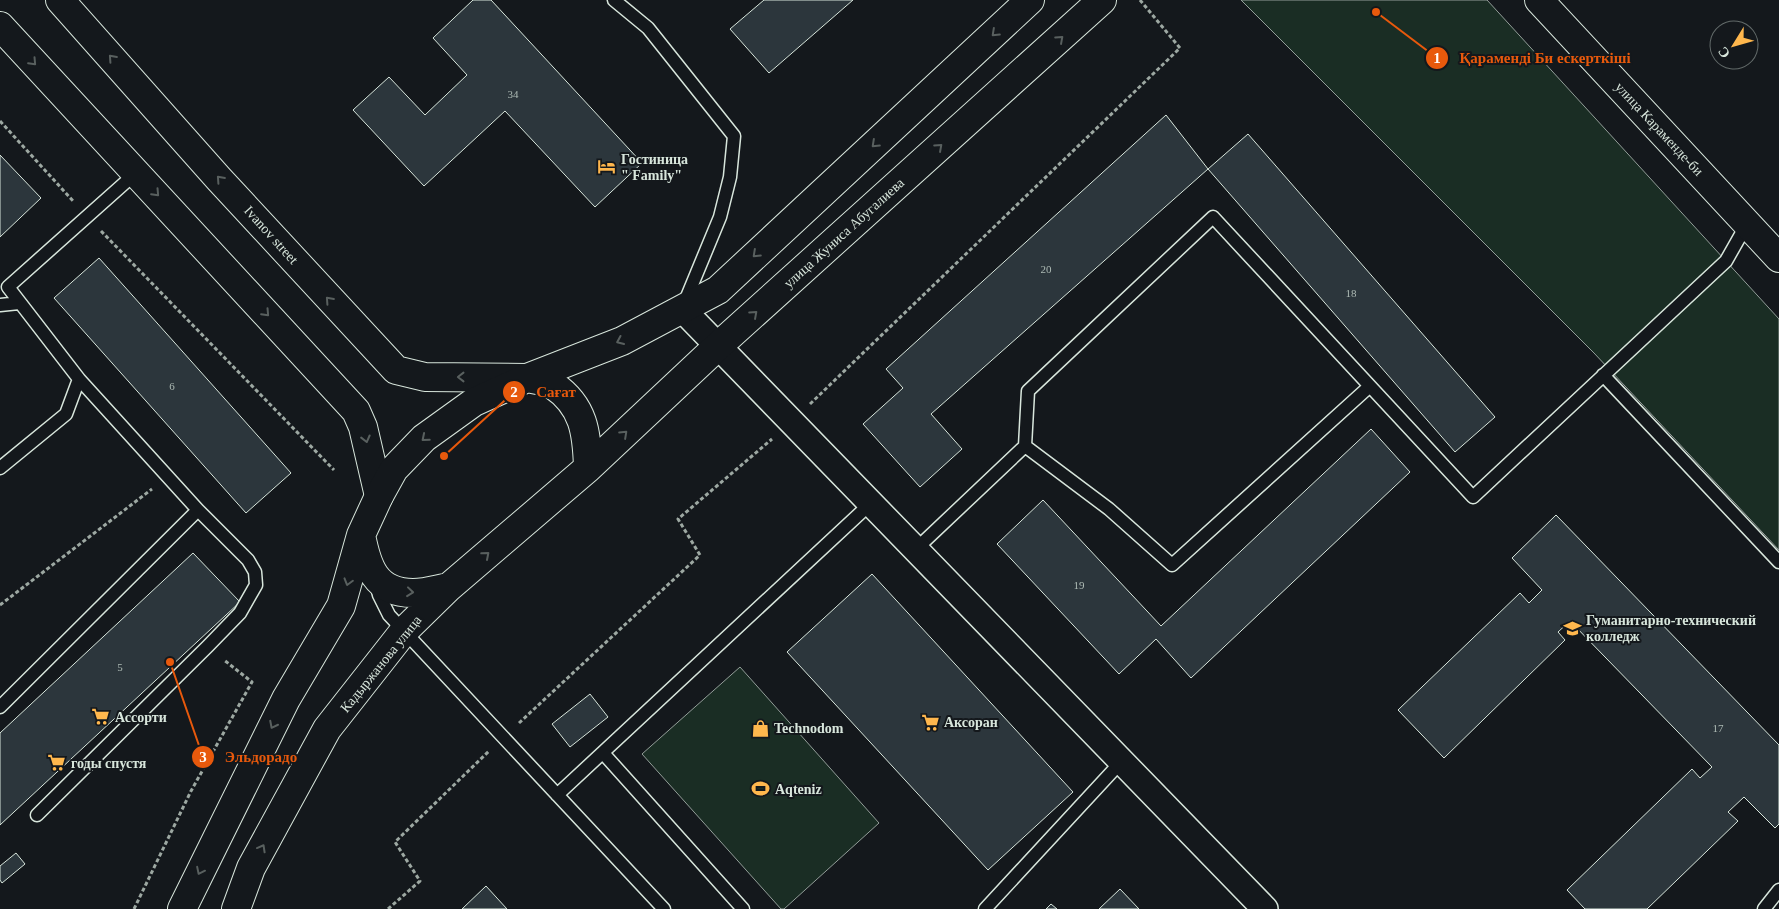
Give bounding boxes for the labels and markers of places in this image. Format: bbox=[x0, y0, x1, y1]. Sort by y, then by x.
callout: Қараменді Би ескерткіші bbox=[1424, 43, 1641, 73]
place label: Гостиница " Family" bbox=[621, 152, 688, 183]
hotel icon: Гостиница " Family" bbox=[597, 157, 617, 177]
callout: Сағат bbox=[501, 377, 586, 407]
place label: Гуманитарно-технический колледж bbox=[1586, 613, 1756, 644]
school or university icon: Гуманитарно-технический колледж bbox=[1562, 618, 1582, 638]
supermarket icon: Ассорти bbox=[91, 707, 111, 727]
place label: Ассорти bbox=[115, 710, 167, 725]
supermarket icon: Аксоран bbox=[920, 712, 940, 732]
place label: Аксоран bbox=[944, 715, 998, 730]
shop icon: Technodom bbox=[750, 718, 770, 738]
place label: Technodom bbox=[774, 721, 844, 736]
callout: Эльдорадо bbox=[190, 742, 307, 772]
supermarket icon: годы спустя bbox=[47, 753, 67, 773]
place label: годы спустя bbox=[71, 756, 147, 771]
sports icon: Aqteniz bbox=[751, 779, 771, 799]
place label: Aqteniz bbox=[775, 782, 822, 797]

